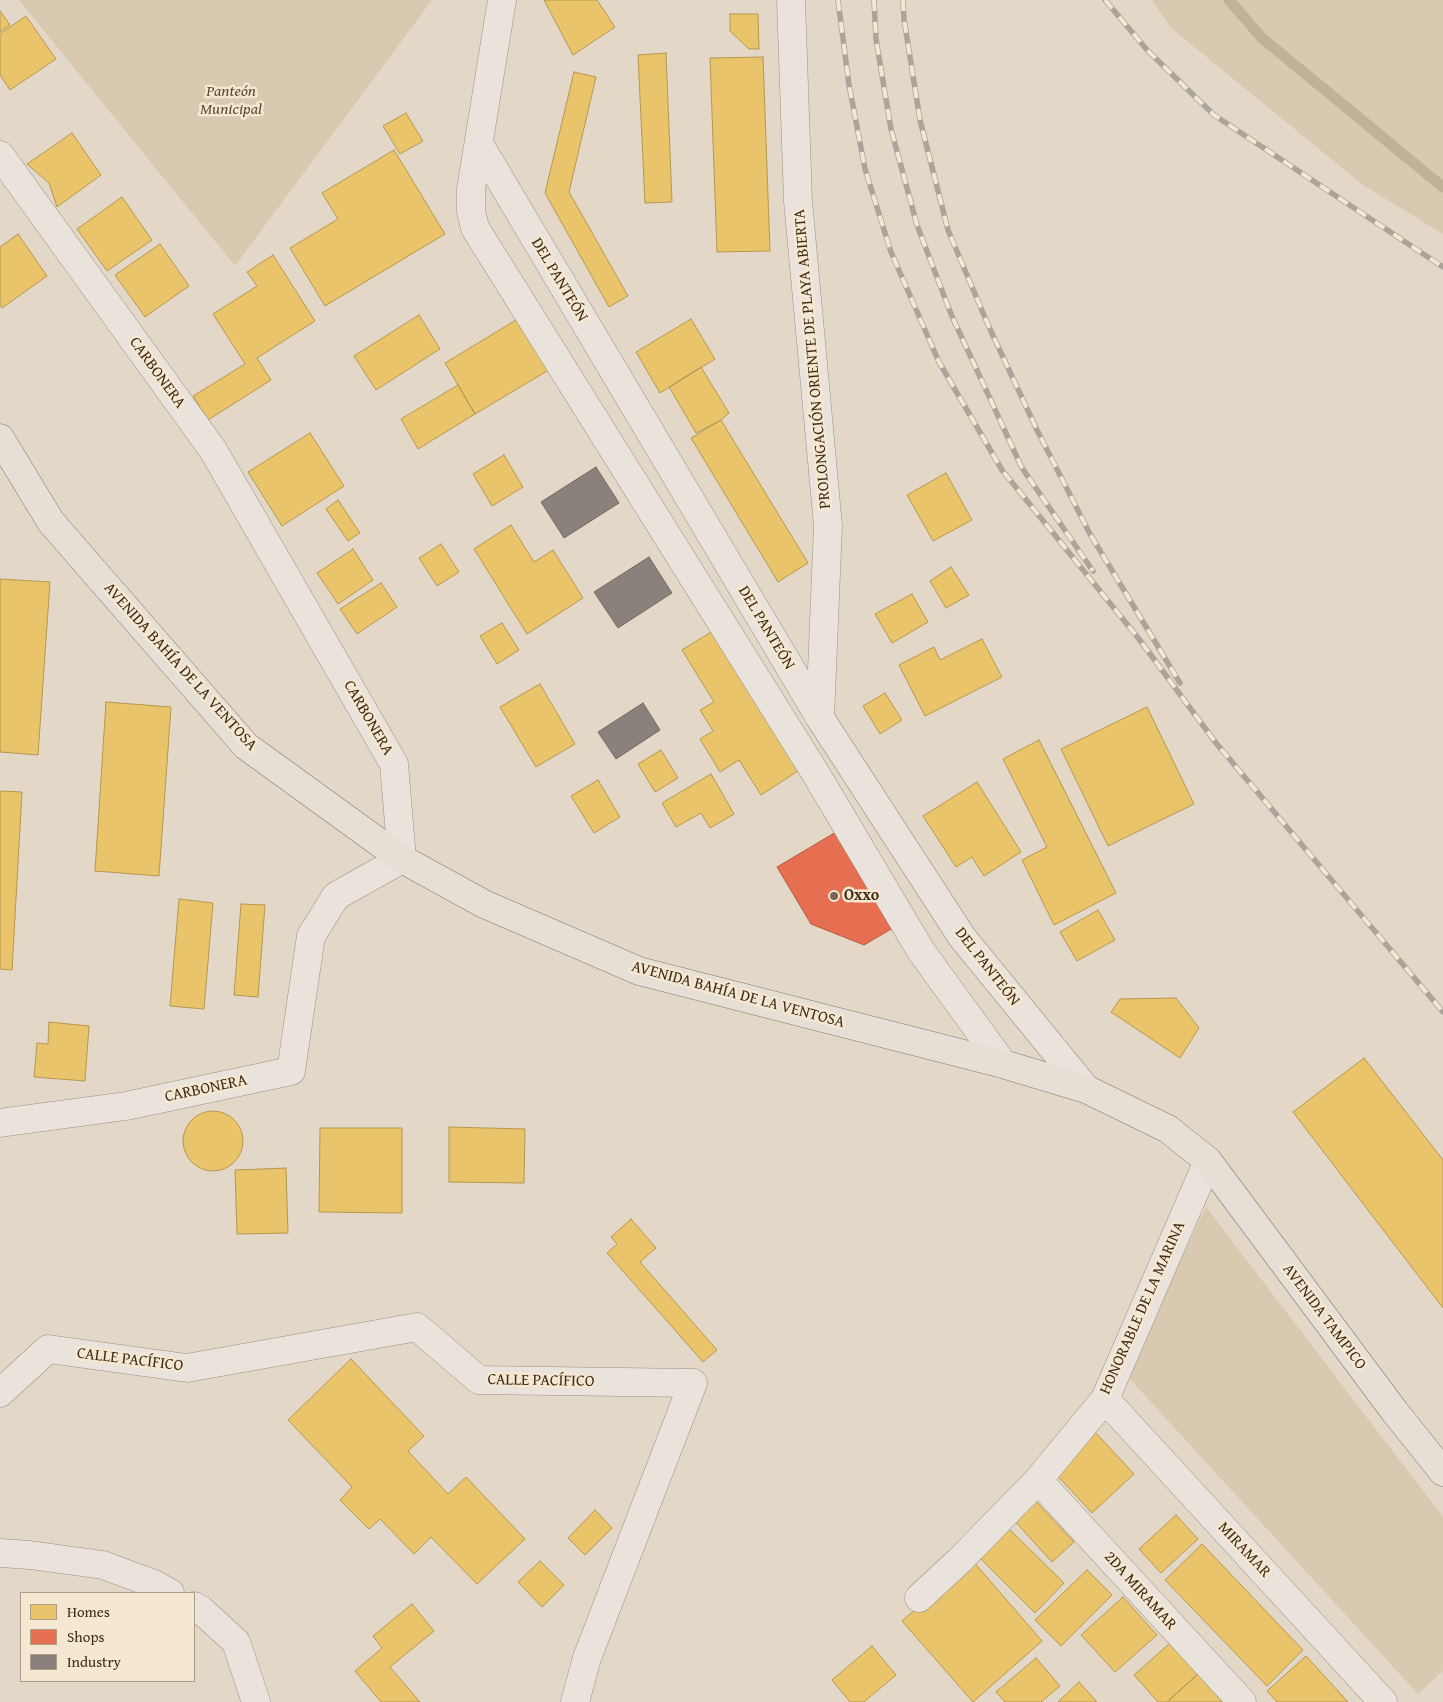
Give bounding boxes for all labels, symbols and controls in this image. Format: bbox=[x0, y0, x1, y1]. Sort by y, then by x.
park label: Panteón Municipal bbox=[200, 82, 262, 120]
street label: PROLONGACIÓN ORIENTE DE PLAYA ABIERTA bbox=[790, 208, 836, 510]
street label: DEL PANTEÓN bbox=[527, 235, 591, 325]
street label: CARBONERA bbox=[125, 334, 189, 412]
street label: AVENIDA BAHÍA DE LA VENTOSA bbox=[99, 579, 261, 755]
street label: DEL PANTEÓN bbox=[734, 583, 798, 673]
street label: CARBONERA bbox=[339, 677, 397, 759]
place label: Oxxo bbox=[844, 886, 879, 906]
marker: Oxxo bbox=[828, 890, 840, 902]
street label: DEL PANTEÓN bbox=[950, 924, 1024, 1010]
street label: AVENIDA BAHÍA DE LA VENTOSA bbox=[629, 957, 847, 1033]
street label: CARBONERA bbox=[163, 1071, 249, 1107]
street label: HONORABLE DE LA MARINA bbox=[1096, 1219, 1190, 1397]
street label: AVENIDA TAMPICO bbox=[1278, 1260, 1370, 1374]
street label: CALLE PACÍFICO bbox=[76, 1344, 184, 1376]
street label: CALLE PACÍFICO bbox=[487, 1370, 595, 1392]
street label: MIRAMAR bbox=[1213, 1518, 1275, 1582]
street label: 2DA MIRAMAR bbox=[1100, 1548, 1180, 1634]
legend bbox=[20, 1592, 195, 1682]
text: Homes bbox=[67, 1601, 110, 1622]
text: Shops bbox=[67, 1626, 104, 1647]
text: Industry bbox=[67, 1651, 121, 1672]

